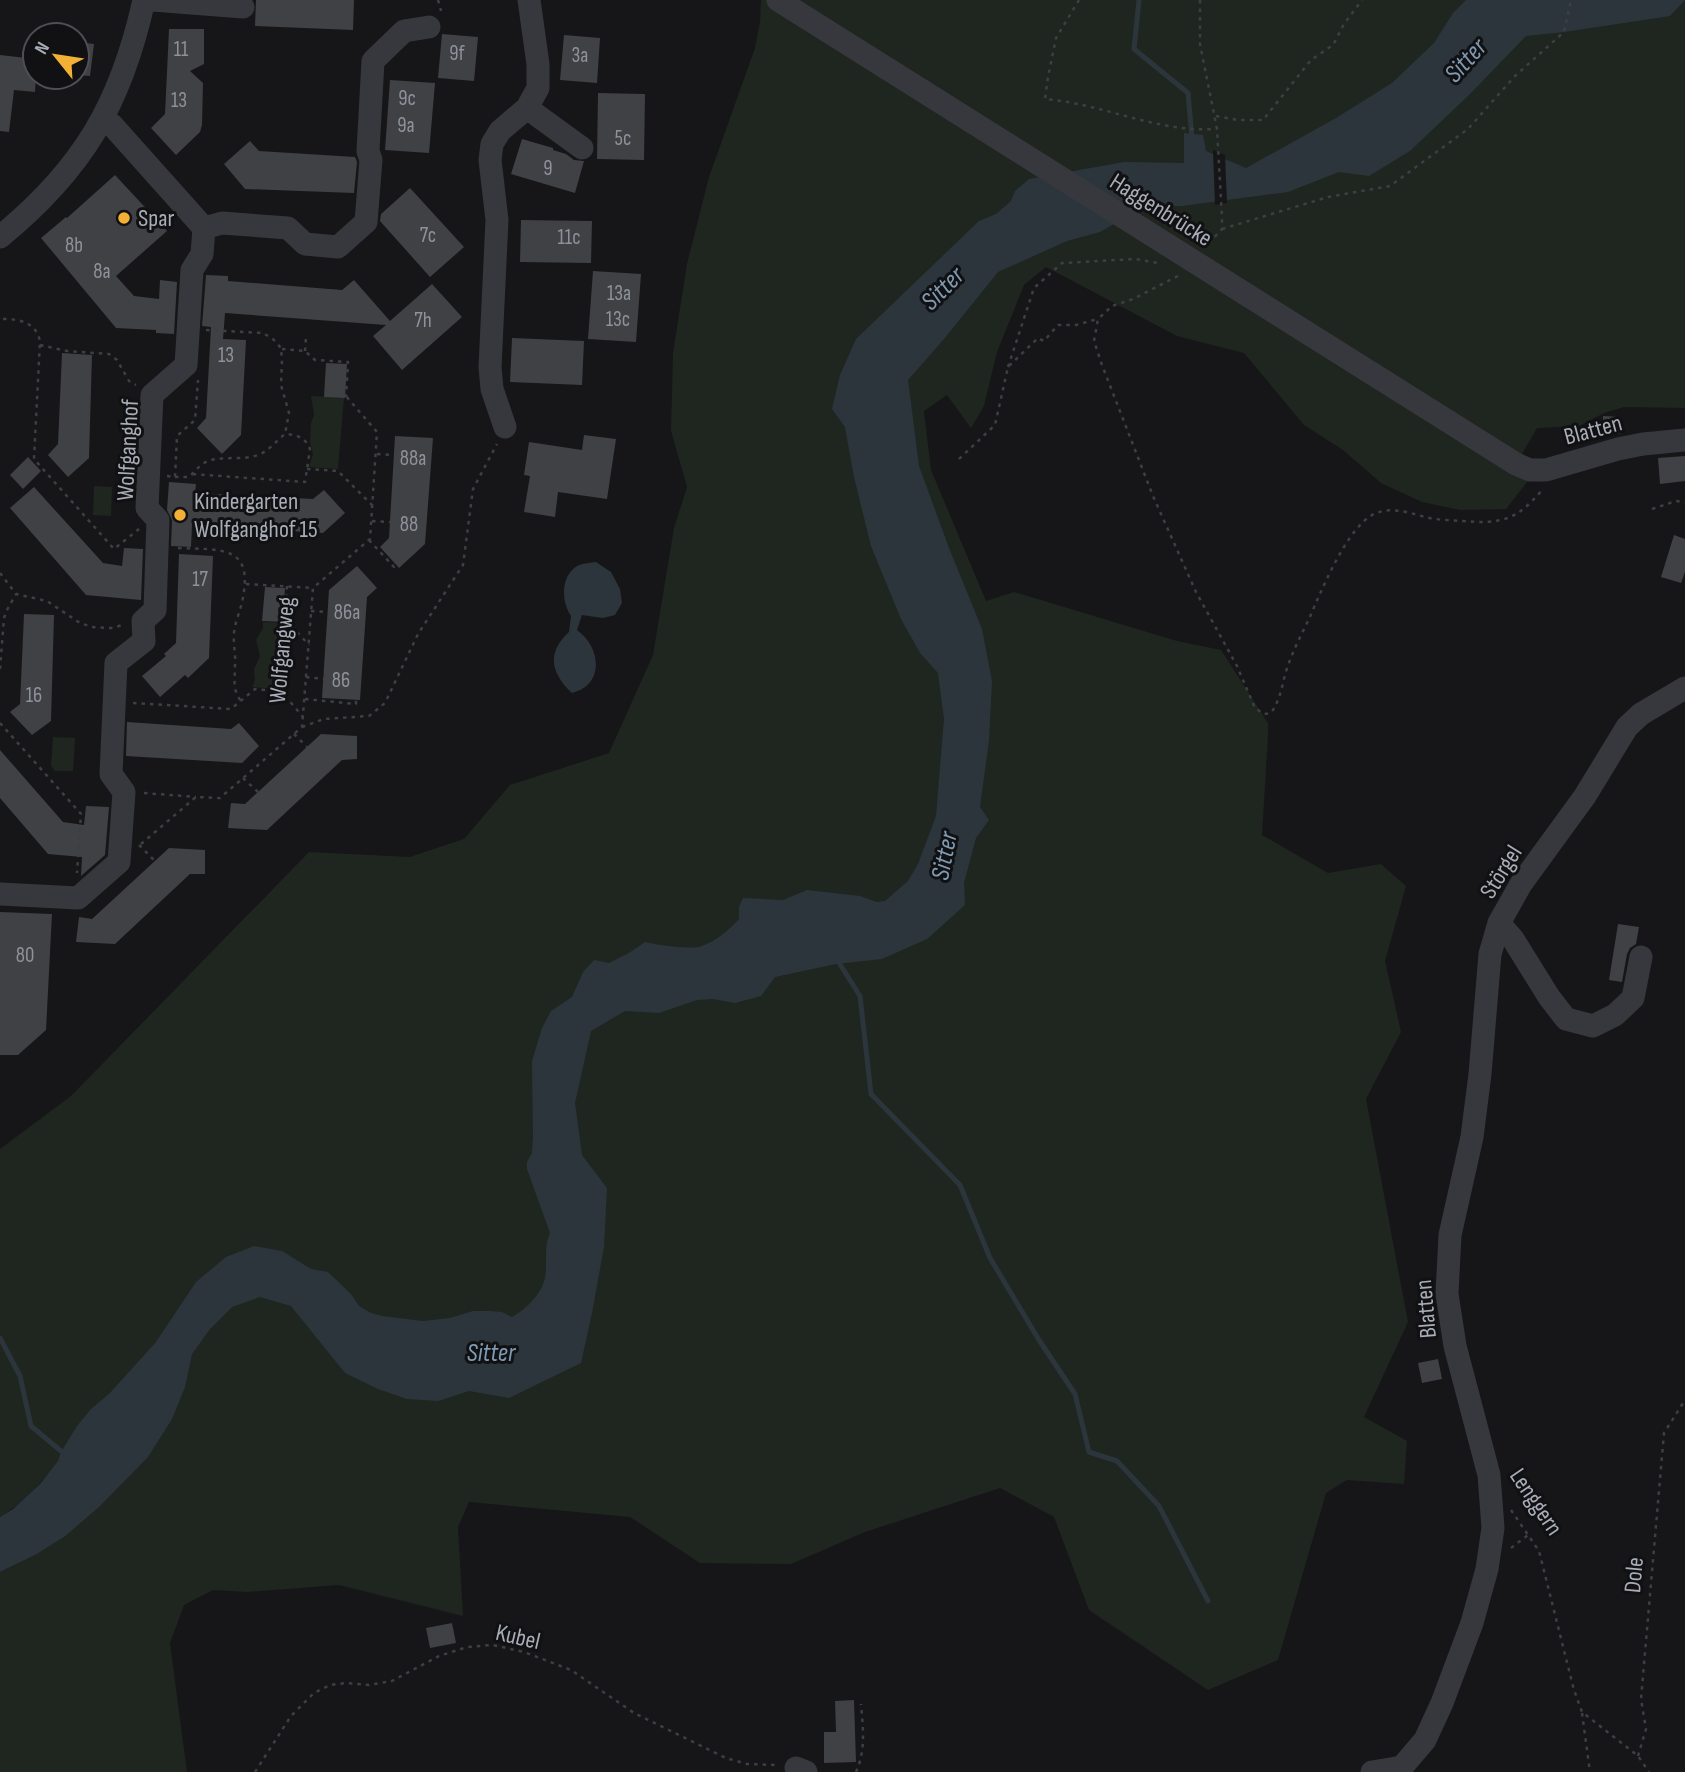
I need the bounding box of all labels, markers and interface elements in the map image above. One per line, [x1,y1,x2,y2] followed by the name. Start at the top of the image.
[21,21,91,91] north arrow
[1438,31,1495,89] water label: Sitter
[174,37,189,62] house number: 11
[30,38,55,58] text: N
[449,41,466,66] house number: 9f
[572,43,588,68] house number: 3a
[398,86,416,111] house number: 9c
[171,88,187,113] house number: 13
[397,113,415,138] house number: 9a
[615,126,631,151] house number: 5c
[543,156,553,181] house number: 9
[1104,167,1218,253] street label: Haggenbrücke
[138,204,174,233] place label: Spar
[116,210,132,226] marker: Spar
[420,223,436,248] house number: 7c
[557,225,581,250] house number: 11c
[65,233,83,258] house number: 8b
[93,259,111,284] house number: 8a
[915,260,972,317] water label: Sitter
[607,281,631,306] house number: 13a
[606,307,630,332] house number: 13c
[414,308,432,333] house number: 7h
[218,343,234,368] house number: 13
[111,397,145,502] street label: Wolfganghof
[1561,408,1625,452] street label: Blatten
[400,446,426,471] house number: 88a
[194,487,318,544] place label: Kindergarten Wolfganghof 15
[172,507,188,523] marker: Kindergarten Wolfganghof 15
[400,512,418,537] house number: 88
[192,567,208,592] house number: 17
[263,595,301,705] street label: Wolfgangweg
[334,600,360,625] house number: 86a
[332,668,350,693] house number: 86
[26,683,42,708] house number: 16
[925,828,965,883] water label: Sitter
[1474,840,1528,904] street label: Störgel
[16,943,34,968] house number: 80
[1409,1278,1443,1340] street label: Blatten
[467,1338,517,1369] water label: Sitter
[1503,1463,1569,1541] street label: Lenggern
[1618,1556,1650,1594] street label: Dole
[493,1618,543,1656] street label: Kubel

